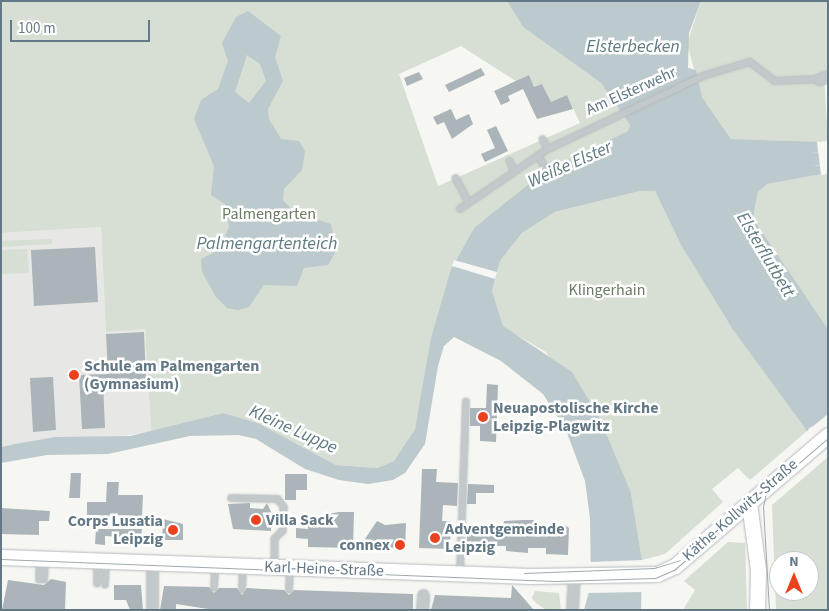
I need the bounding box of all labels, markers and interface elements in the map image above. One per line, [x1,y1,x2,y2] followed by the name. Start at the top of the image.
[12,10,152,42] scale bar
[18,18,56,39] text: 100 m
[586,36,680,58] water label: Elsterbecken
[583,63,679,119] street label: Am Elsterwehr
[525,137,615,193] water label: Weiße Elster
[222,204,316,224] park label: Palmengarten
[731,208,799,302] water label: Elsterflutbett
[196,233,338,255] water label: Palmengartenteich
[569,280,645,300] park label: Klingerhain
[84,356,259,394] place label: Schule am Palmengarten (Gymnasium)
[68,369,80,381] marker: Schule am Palmengarten (Gymnasium)
[493,398,658,436] place label: Neuapostolische Kirche Leipzig-Plagwitz
[245,401,341,459] water label: Kleine Luppe
[477,411,489,423] marker: Neuapostolische Kirche Leipzig-Plagwitz
[678,455,802,565] street label: Käthe-Kollwitz-Straße
[266,510,334,530] place label: Villa Sack
[68,511,163,549] place label: Corps Lusatia Leipzig
[250,514,262,526] marker: Villa Sack
[445,519,565,557] place label: Adventgemeinde Leipzig
[167,524,179,536] marker: Corps Lusatia Leipzig
[429,532,441,544] marker: Adventgemeinde Leipzig
[340,535,390,555] place label: connex
[394,539,406,551] marker: connex
[769,551,819,601] north arrow
[789,552,799,572] text: N
[264,557,384,581] street label: Karl-Heine-Straße

